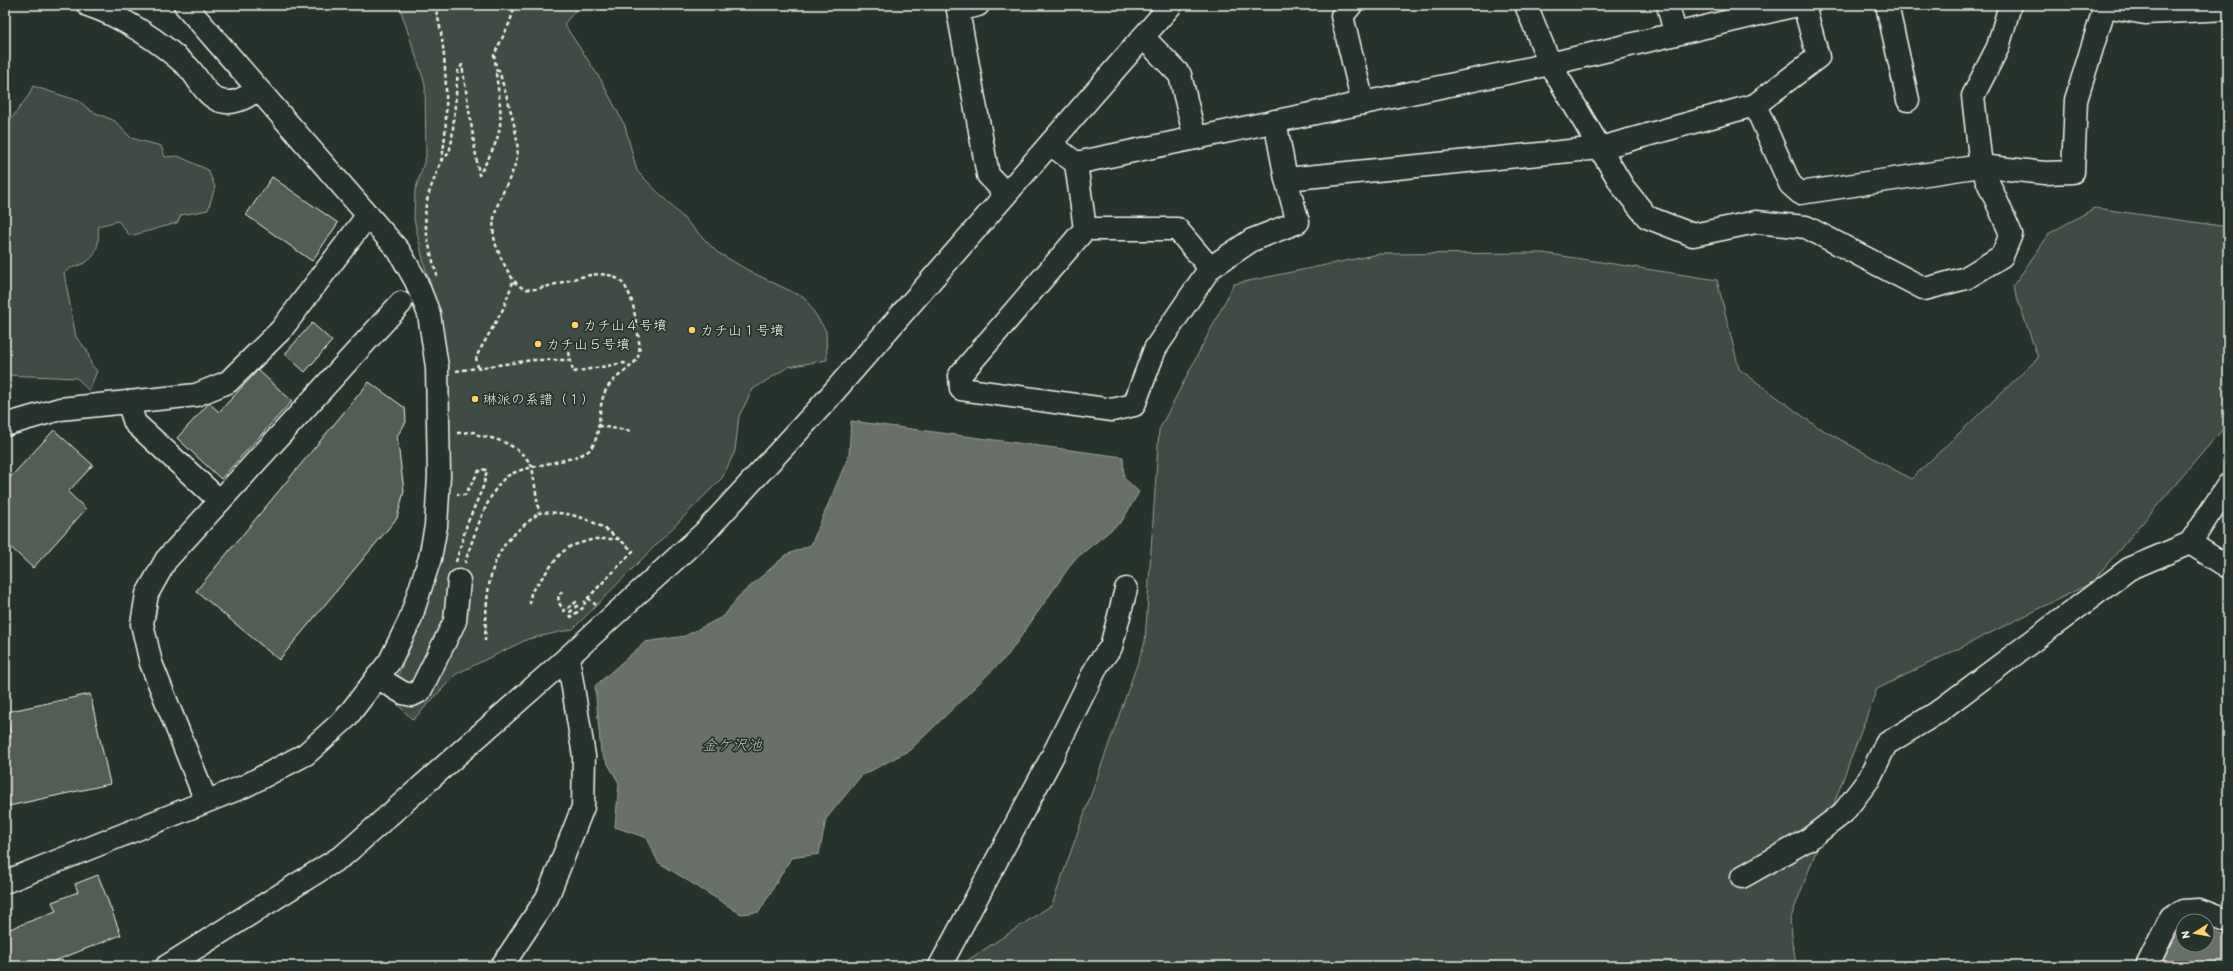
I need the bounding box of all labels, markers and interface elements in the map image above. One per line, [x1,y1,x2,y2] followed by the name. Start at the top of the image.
[583,317,667,334] place label: カチ山４号墳
[570,320,580,330] marker: カチ山４号墳
[700,322,784,339] place label: カチ山１号墳
[687,325,697,335] marker: カチ山１号墳
[546,336,630,353] place label: カチ山５号墳
[533,339,543,349] marker: カチ山５号墳
[483,391,595,408] place label: 琳派の系譜（１）
[470,394,480,404] marker: 琳派の系譜（１）
[702,736,763,754] water label: 金ケ沢池
[2175,913,2215,953] north arrow
[2179,930,2193,940] text: N

